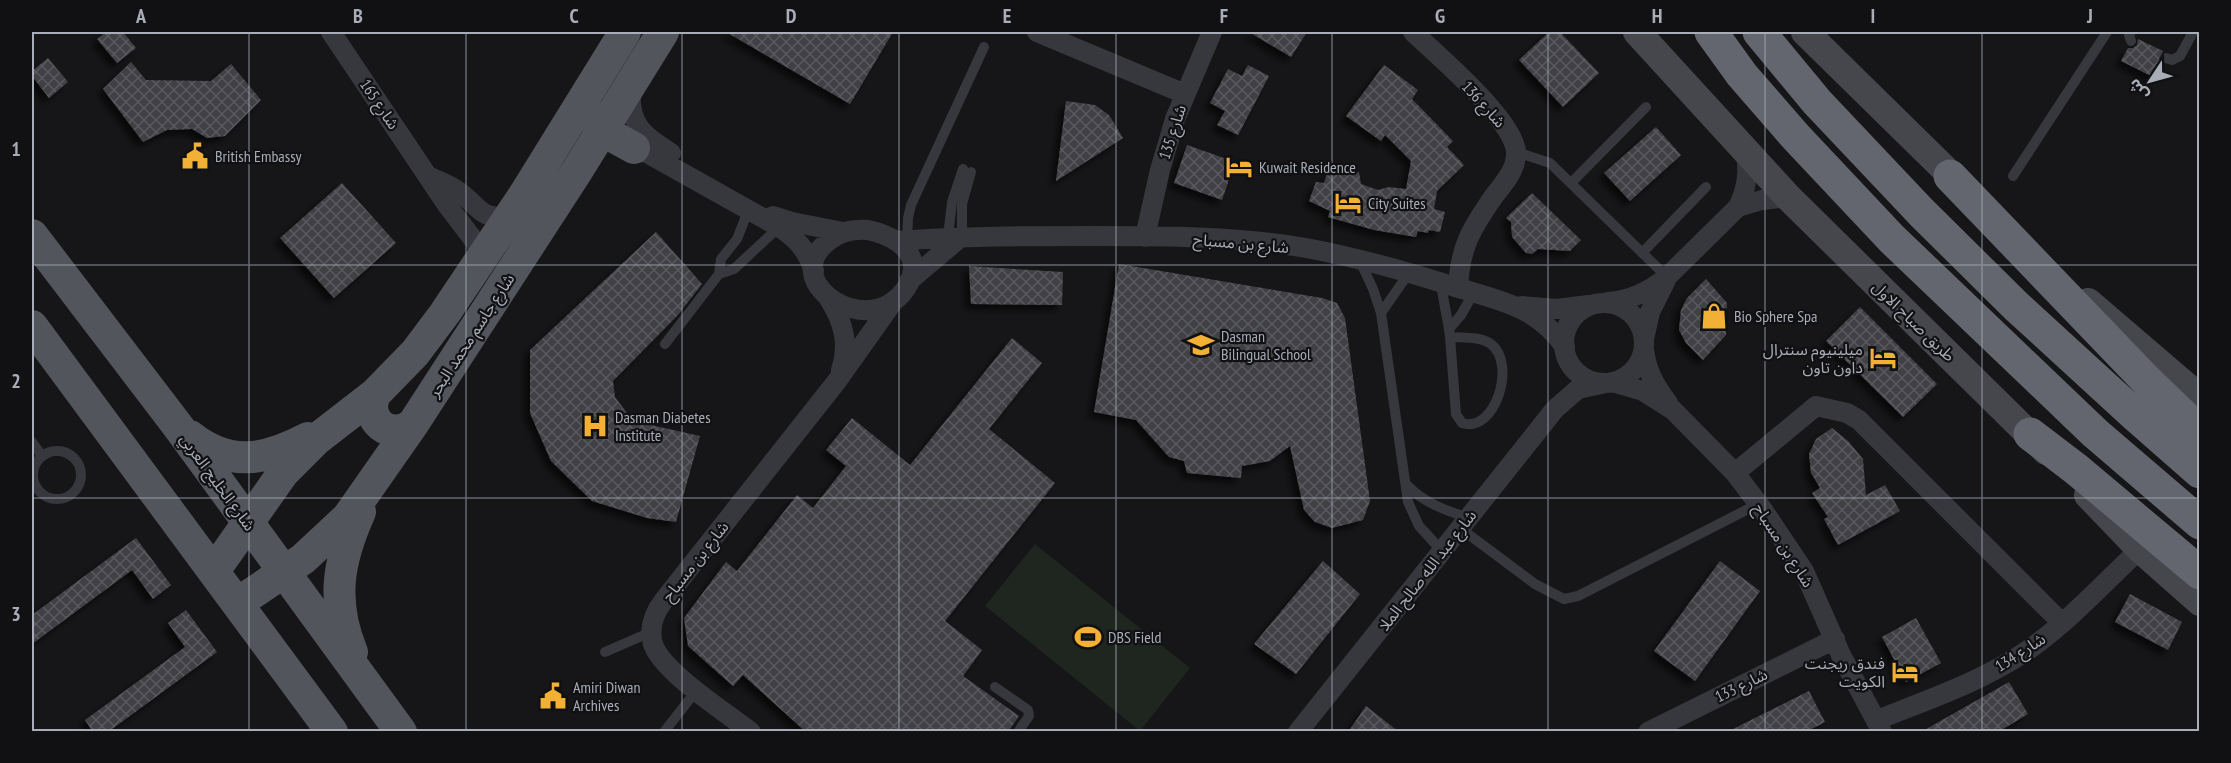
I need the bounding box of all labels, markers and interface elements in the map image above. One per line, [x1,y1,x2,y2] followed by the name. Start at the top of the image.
[135,3,147,29] text: A
[353,3,363,29] text: B
[569,3,579,29] text: C
[786,3,797,29] text: D
[1003,3,1011,29] text: E
[1220,3,1228,29] text: F
[1435,3,1445,29] text: G
[1652,3,1662,29] text: H
[1871,3,1875,29] text: I
[2086,3,2093,29] text: J
[2120,51,2180,111] north arrow
[354,75,404,135] street label: شارع 165
[2123,75,2152,105] text: ش
[1456,76,1510,134] street label: شارع 136
[1154,102,1193,163] street label: شارع 135
[11,136,21,162] text: 1
[180,141,210,171] public building icon: British Embassy
[215,146,302,166] place label: British Embassy
[1224,152,1254,182] hotel icon: Kuwait Residence
[1259,157,1356,177] place label: Kuwait Residence
[1333,188,1363,218] hotel icon: City Suites
[1368,193,1426,213] place label: City Suites
[1192,229,1290,260] street label: شارع بن مسباح
[423,269,521,403] street label: شارع جاسم محمد البحر
[1866,277,1960,368] street label: طريق صباح الاول
[1699,301,1729,331] shop icon: Bio Sphere Spa
[1734,306,1817,326] place label: Bio Sphere Spa
[1221,326,1311,364] place label: Dasman Bilingual School
[1186,330,1216,360] school or university icon: Dasman Bilingual School
[1763,339,1863,377] place label: ميلينيوم سنترال داون تاون
[1868,343,1898,373] hotel icon: ميلينيوم سنترال داون تاون
[11,368,21,394] text: 2
[615,407,711,445] place label: Dasman Diabetes Institute
[580,411,610,441] hospital icon: Dasman Diabetes Institute
[174,429,260,536] street label: شارع الخليج العربي
[1747,499,1819,592] street label: شارع بن مسباح
[1374,506,1483,636] street label: شارع عبد الله صالح الملا
[657,517,735,607] street label: شارع بن مسباح
[11,601,21,627] text: 3
[1073,622,1103,652] sports icon: DBS Field
[1108,627,1162,647] place label: DBS Field
[1991,628,2051,678] street label: شارع 134
[1805,653,1885,691] place label: فندق ريجنت الكويت
[1890,657,1920,687] hotel icon: فندق ريجنت الكويت
[1711,664,1772,709] street label: شارع 133
[573,677,640,715] place label: Amiri Diwan Archives
[538,681,568,711] public building icon: Amiri Diwan Archives

